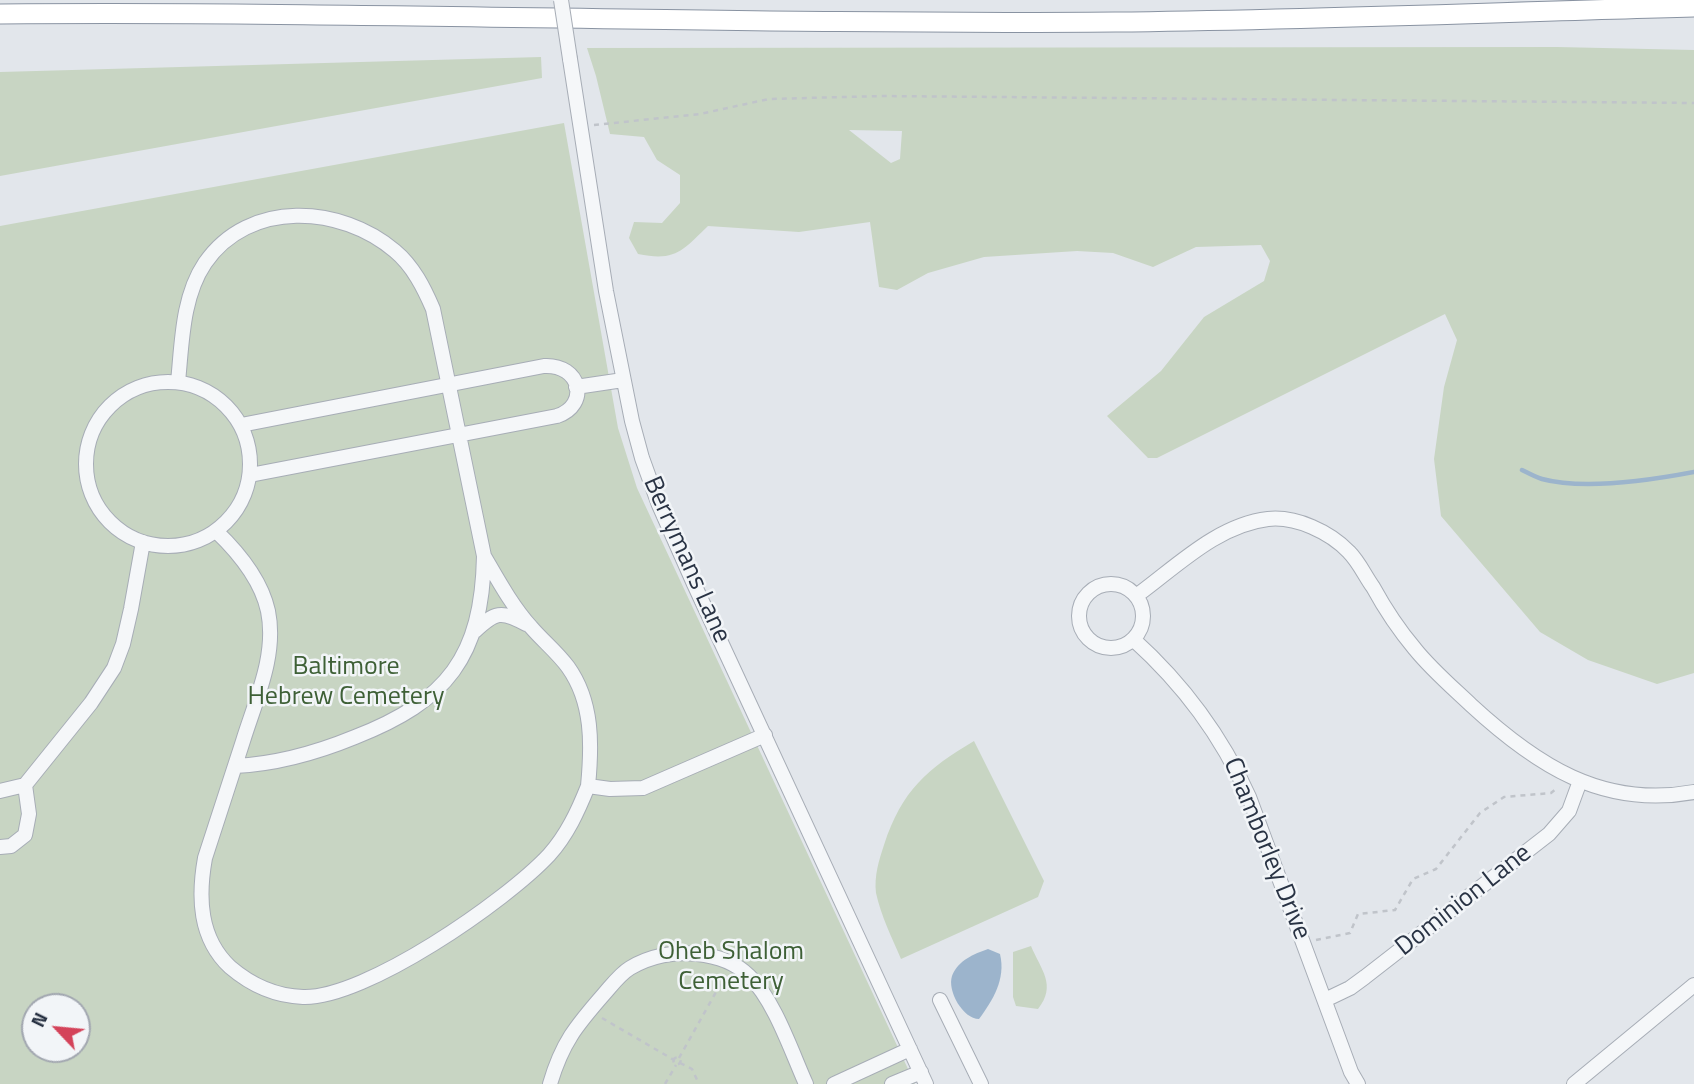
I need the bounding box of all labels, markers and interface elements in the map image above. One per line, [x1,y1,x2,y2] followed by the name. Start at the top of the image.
[635,472,737,648] street label: Berrymans Lane
[247,652,445,714] park label: Baltimore Hebrew Cemetery
[1215,754,1317,944] street label: Chamborley Drive
[1390,838,1538,964] street label: Dominion Lane
[658,937,804,998] park label: Oheb Shalom Cemetery
[21,993,91,1063] north arrow
[23,1007,54,1032] text: N

